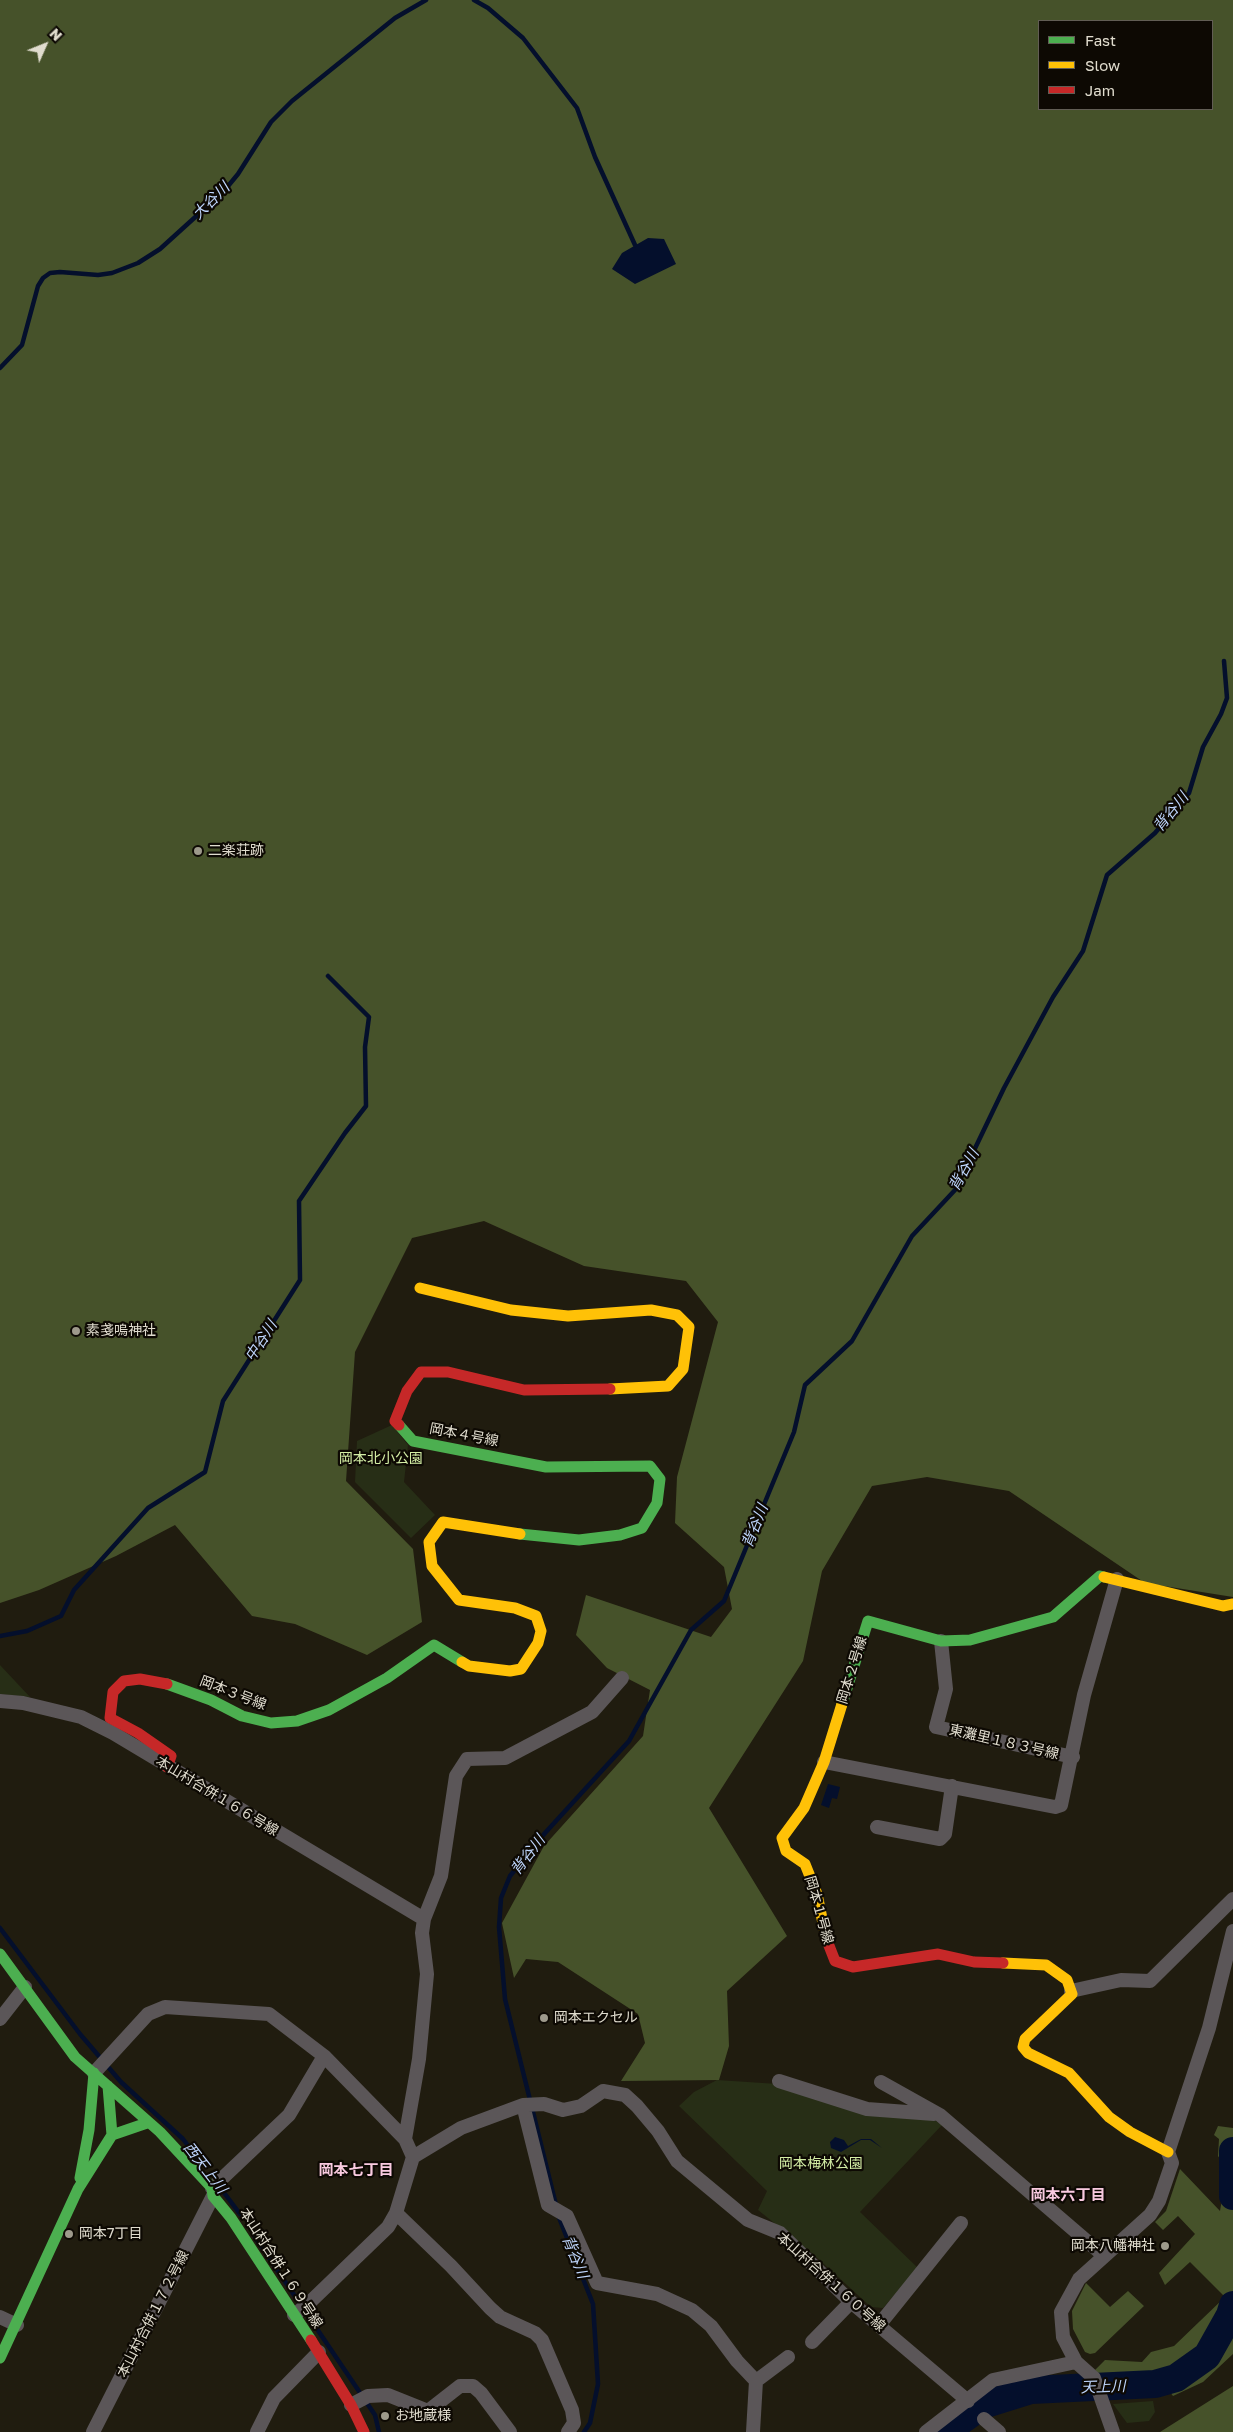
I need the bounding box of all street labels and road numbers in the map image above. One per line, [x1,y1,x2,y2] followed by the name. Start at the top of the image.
[428,1420,500,1450] street label: 岡本４号線
[834,1634,870,1706] street label: 岡本２号線
[197,1673,269,1713] street label: 岡本３号線
[948,1721,1060,1763] street label: 東灘里１８３号線
[153,1753,281,1839] street label: 本山村合併１６６号線
[801,1874,837,1946] street label: 岡本１号線
[236,2205,326,2331] street label: 本山村合併１６９号線
[773,2229,889,2335] street label: 本山村合併１６０号線
[114,2248,192,2380] street label: 本山村合併１７２号線

